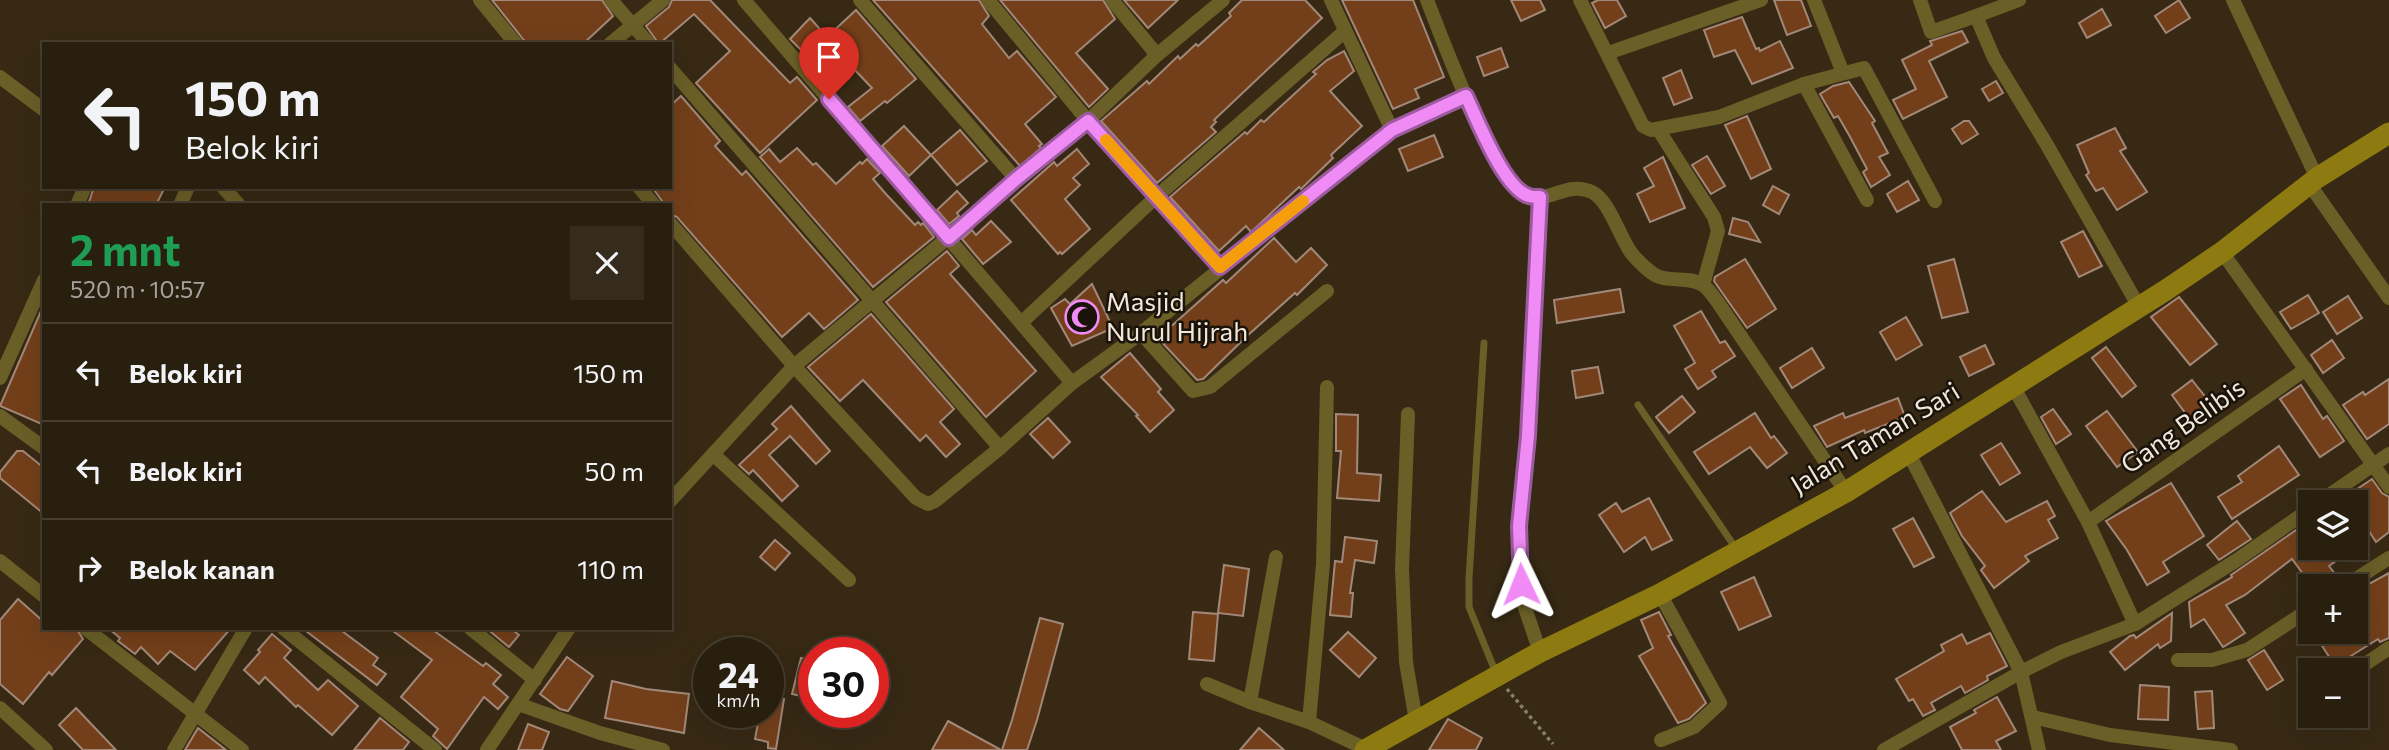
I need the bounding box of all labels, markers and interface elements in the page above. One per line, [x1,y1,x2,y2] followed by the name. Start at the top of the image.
[799,27,859,99] pin
[810,38,848,76] icon: arrive
[185,66,320,126] text: 150 m
[70,70,161,161] icon: left
[185,126,320,166] text: Belok kiri
[70,223,181,275] text: 2 mnt
[570,226,644,300] button: close
[70,275,205,303] text: 520 m · 10:57
[1106,285,1248,346] place label: Masjid Nurul Hijrah
[1063,298,1101,336] mosque icon: Masjid Nurul Hijrah
[70,353,108,391] icon: left
[129,357,243,388] text: Belok kiri
[573,357,644,388] text: 150 m
[2114,371,2250,479] street label: Gang Belibis
[1784,374,1964,499] street label: Jalan Taman Sari
[70,451,108,489] icon: left
[129,455,243,486] text: Belok kiri
[584,455,644,486] text: 50 m
[2298,490,2368,728] map controls
[2298,490,2368,560] button: layers
[1484,547,1558,621] position arrow
[70,549,108,587] icon: right
[129,553,275,584] text: Belok kanan
[577,553,644,584] text: 110 m
[2298,574,2368,644] button: +
[798,637,889,728] speed limit sign: 30
[718,652,759,695] text: 24
[2298,658,2368,728] button: −
[717,689,760,711] text: km/h

